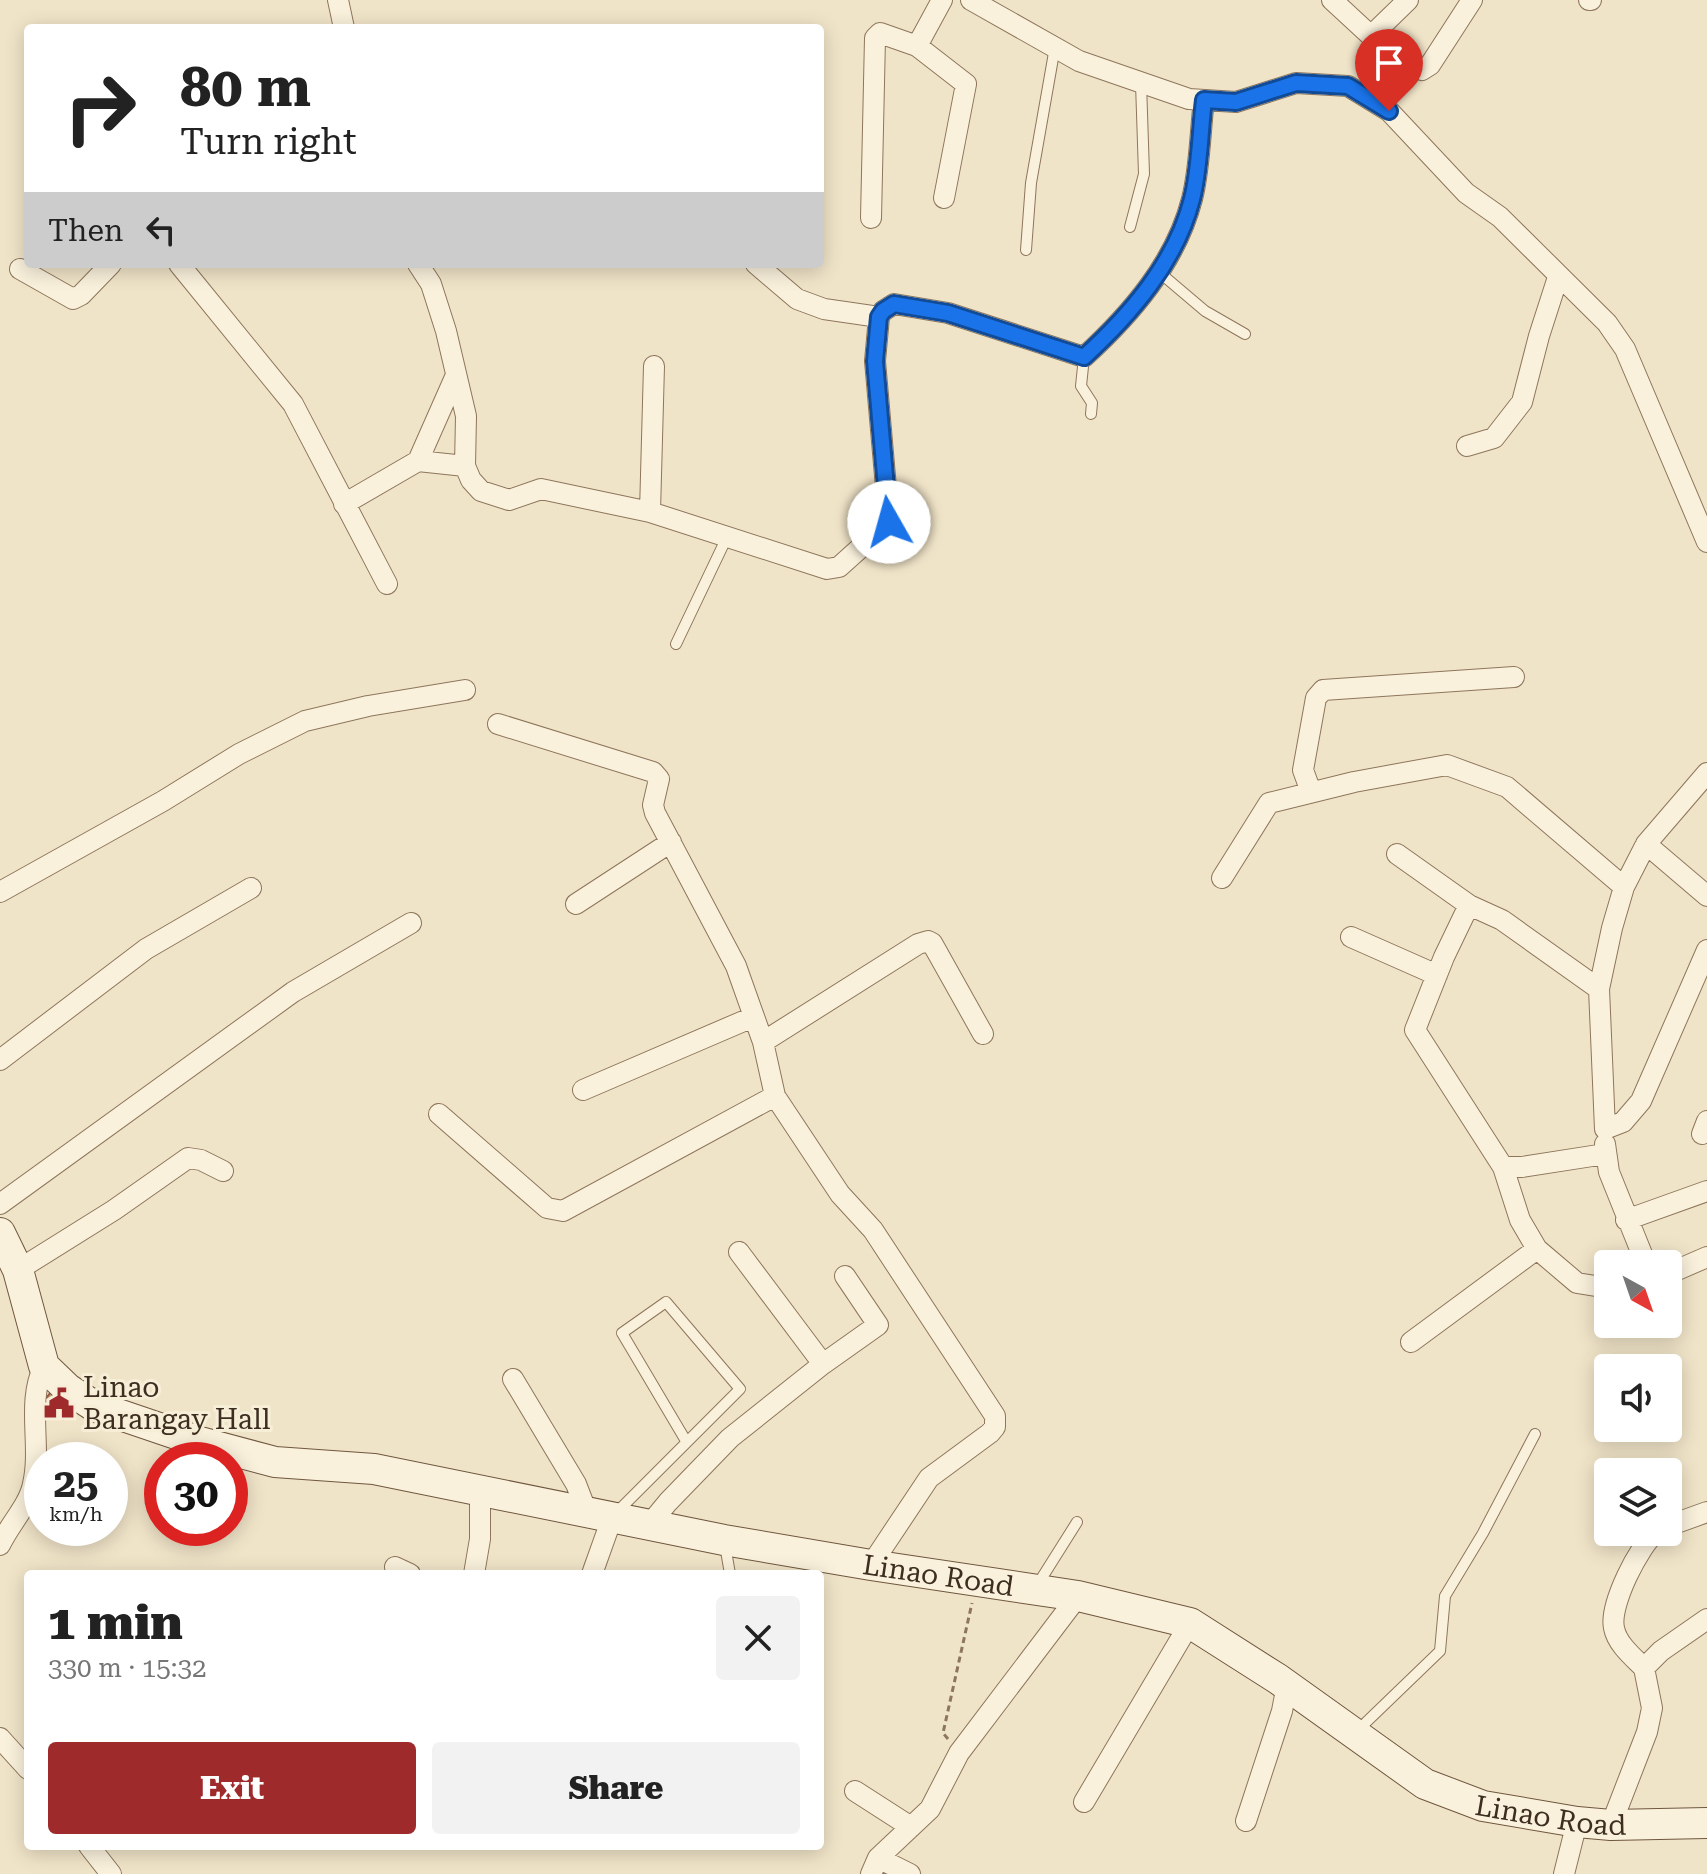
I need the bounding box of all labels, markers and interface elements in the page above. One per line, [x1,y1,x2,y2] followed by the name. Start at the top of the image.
[1355,29,1423,111] pin
[1367,41,1411,85] icon: arrive
[180,54,311,120] text: 80 m
[48,56,152,160] icon: right
[180,121,357,163] text: Turn right
[139,208,183,252] icon: left
[48,213,123,248] text: Then
[847,480,931,564] position arrow
[1594,1250,1682,1338] north arrow
[1594,1250,1682,1546] map controls
[1594,1354,1682,1442] button: sound
[83,1371,271,1436] place label: Linao Barangay Hall
[42,1386,76,1420] public building icon: Linao Barangay Hall
[144,1442,248,1546] speed limit sign: 30
[1594,1458,1682,1546] button: layers
[54,1460,98,1507] text: 25
[49,1502,103,1526] text: km/h
[860,1547,1016,1603] street label: Linao Road
[48,1595,183,1651] text: 1 min
[716,1596,800,1680] button: close
[48,1653,207,1683] text: 330 m · 15:32
[48,1742,416,1834] button: Exit
[432,1742,800,1834] button: Share
[1473,1788,1627,1842] street label: Linao Road

